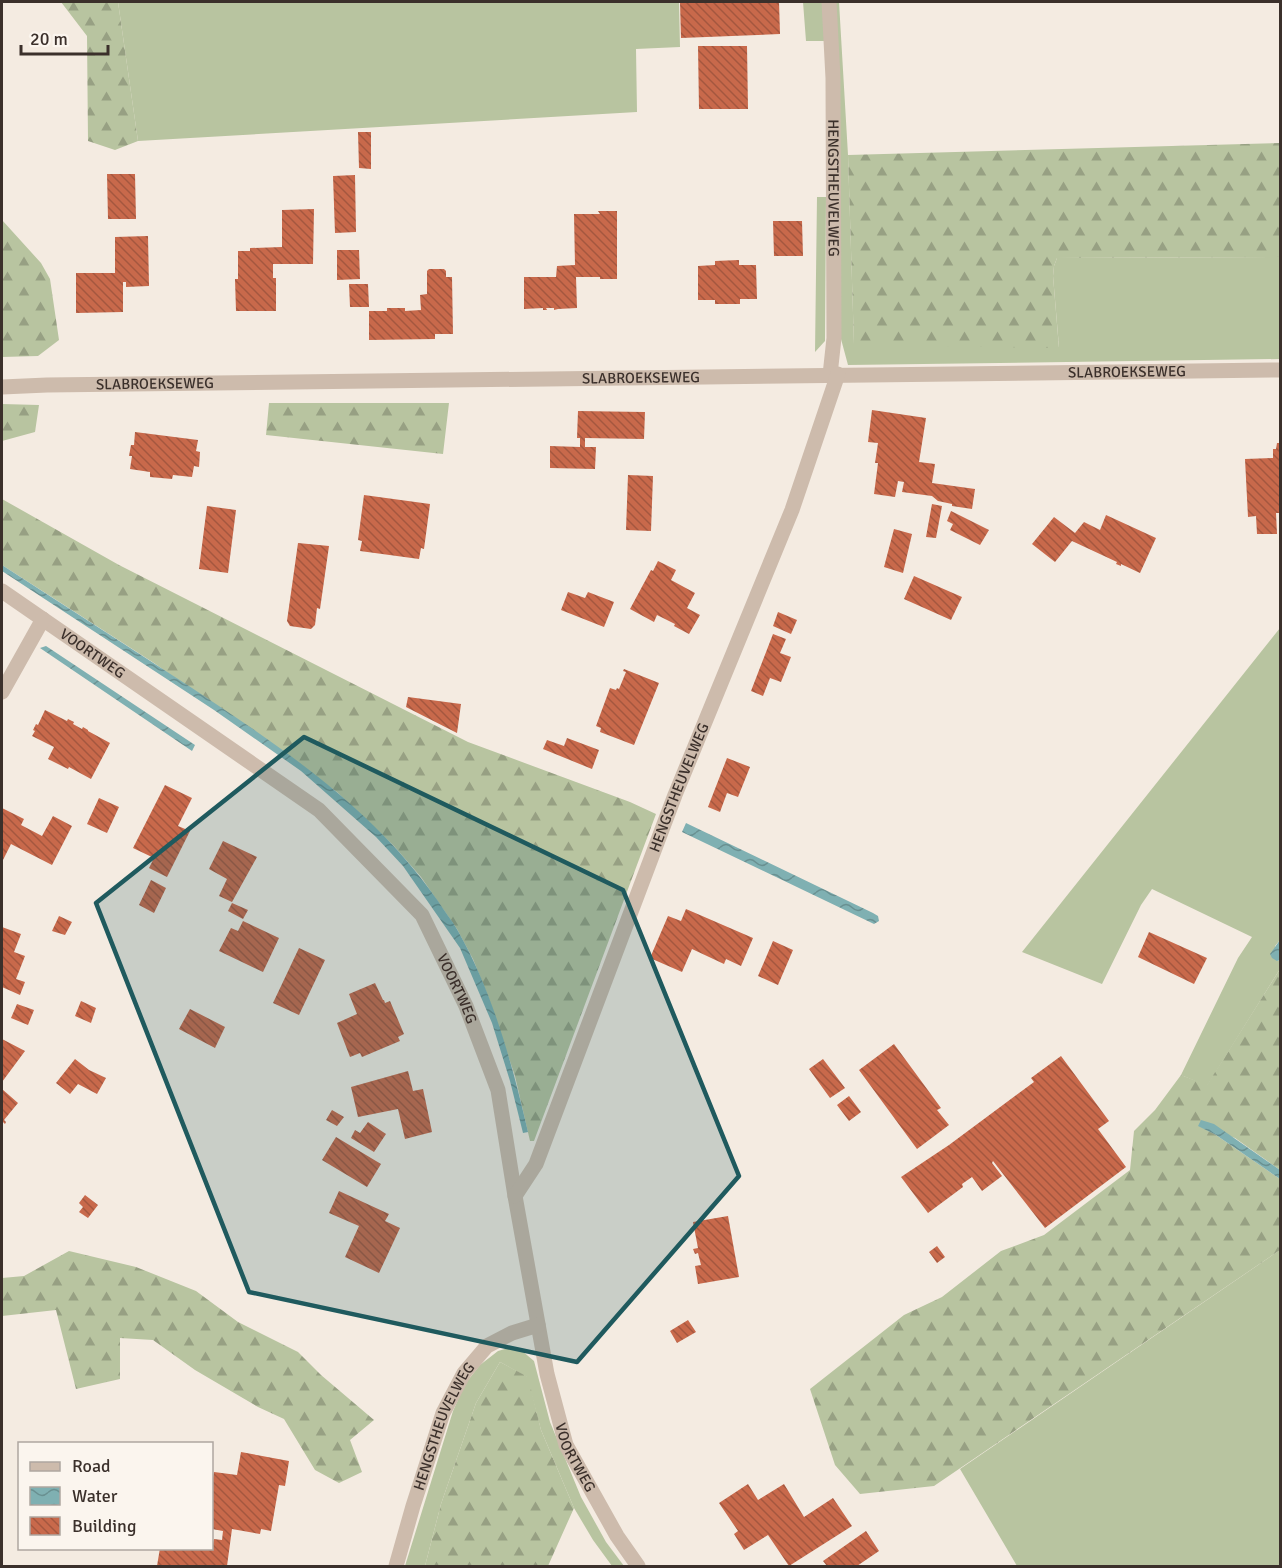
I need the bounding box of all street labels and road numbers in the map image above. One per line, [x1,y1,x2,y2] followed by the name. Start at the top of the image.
[824,119,843,257] street label: HENGSTHEUVELWEG
[1068,362,1186,382] street label: SLABROEKSEWEG
[582,368,700,387] street label: SLABROEKSEWEG
[96,374,214,393] street label: SLABROEKSEWEG
[56,625,129,682] street label: VOORTWEG
[645,720,713,855] street label: HENGSTHEUVELWEG
[433,951,481,1026] street label: VOORTWEG
[410,1358,478,1493] street label: HENGSTHEUVELWEG
[551,1421,600,1495] street label: VOORTWEG

